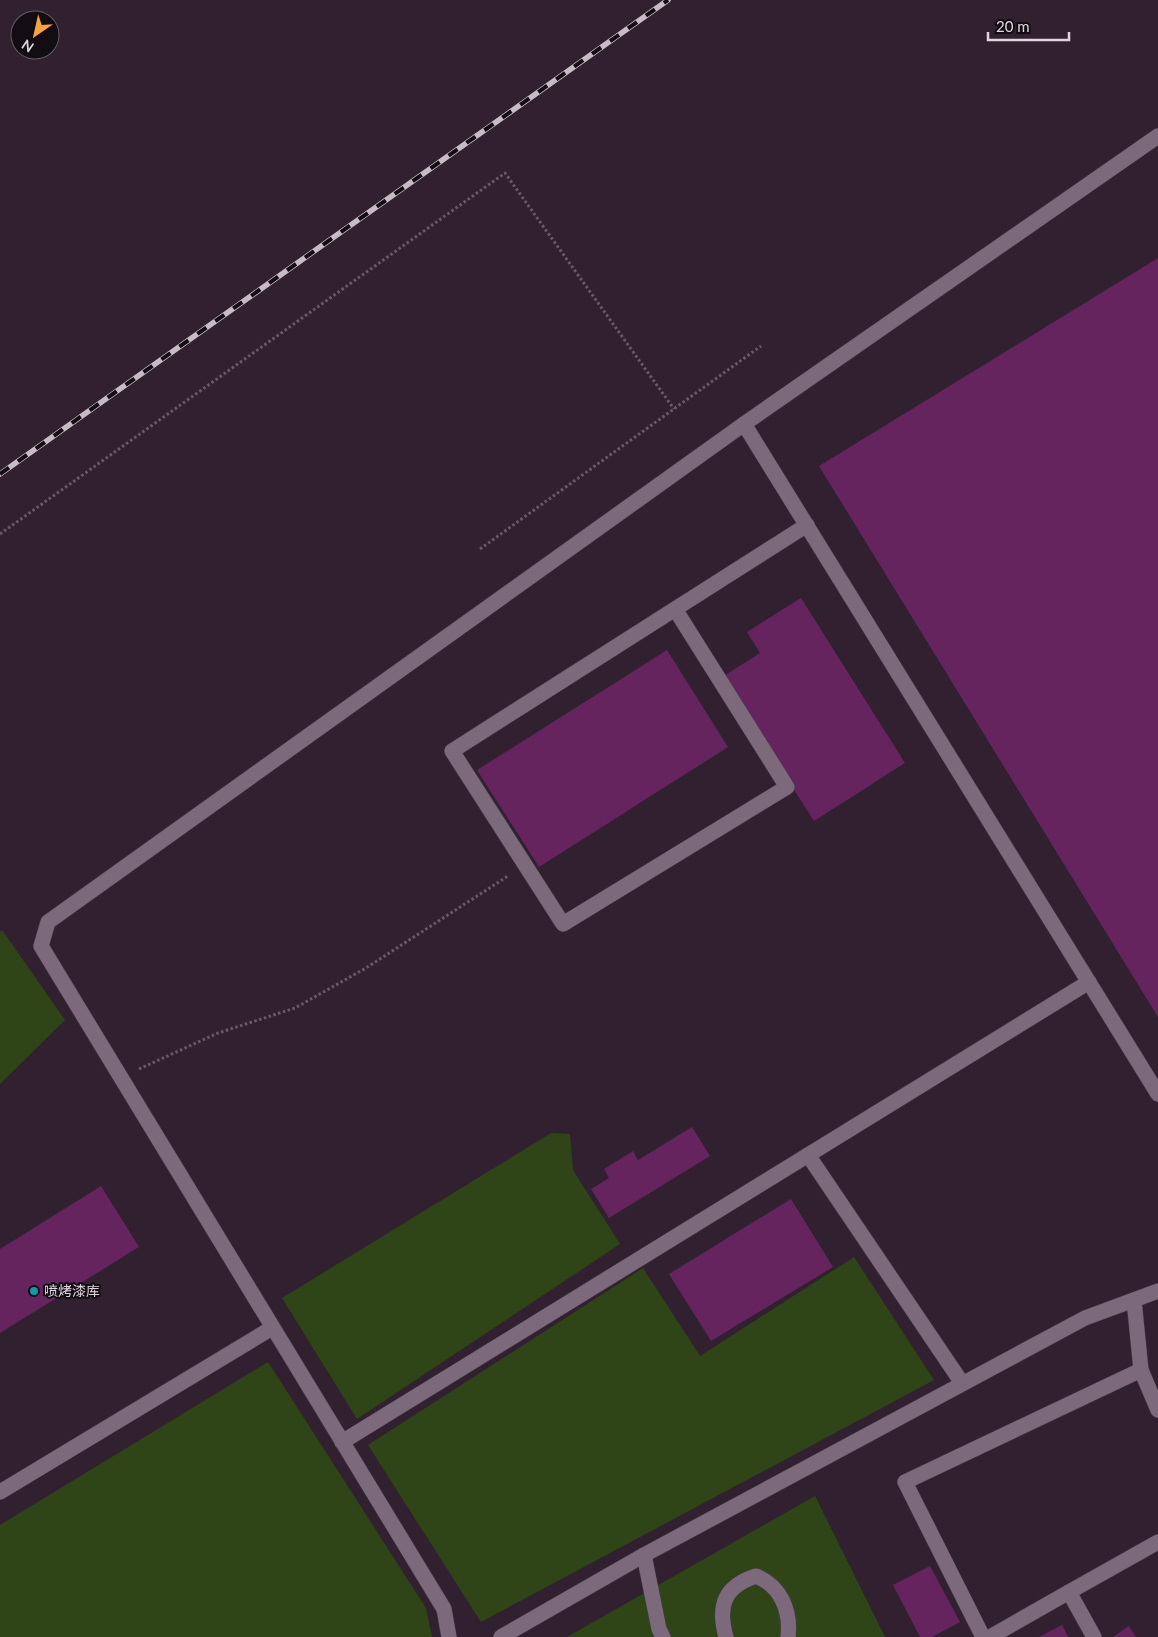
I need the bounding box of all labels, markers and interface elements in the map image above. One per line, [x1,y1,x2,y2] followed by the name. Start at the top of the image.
[10,10,60,60] north arrow
[988,10,1069,42] scale bar
[996,17,1030,35] text: 20 m
[18,36,37,56] text: N
[44,1282,100,1299] place label: 喷烤漆库
[28,1285,40,1297] marker: 喷烤漆库

